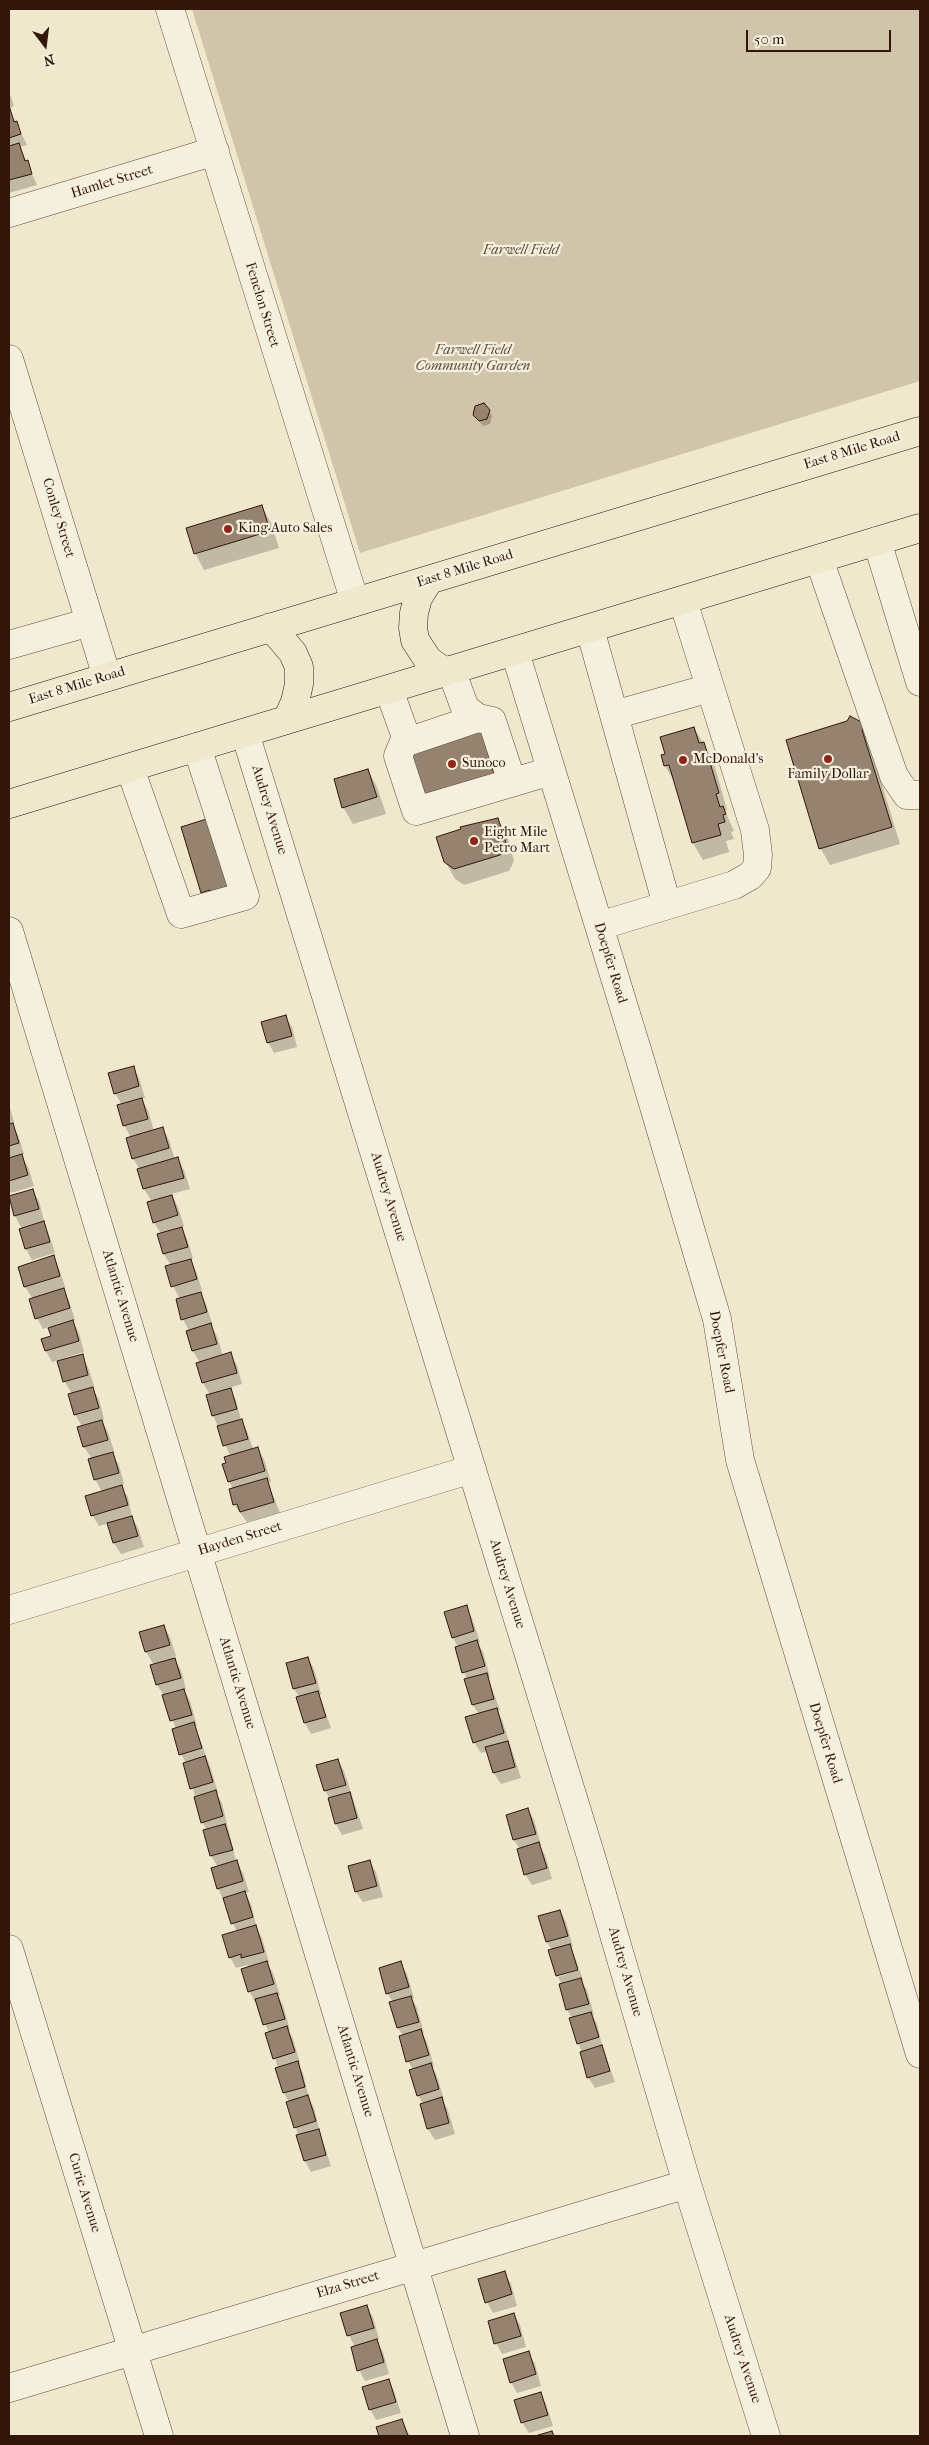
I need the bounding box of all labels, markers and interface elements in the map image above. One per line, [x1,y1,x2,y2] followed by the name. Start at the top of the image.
[20,20,70,70] north arrow
[749,20,894,52] scale bar
[754,30,784,48] text: 50 m
[42,50,56,70] text: N
[69,162,155,202] street label: Hamlet Street
[483,243,559,259] park label: Farwell Field
[241,260,283,350] street label: Fenelon Street
[416,343,530,376] park label: Farwell Field Community Garden
[802,428,902,474] street label: East 8 Mile Road
[38,476,78,560] street label: Conley Street
[238,521,332,537] place label: King Auto Sales
[222,523,234,535] marker: King Auto Sales
[415,546,515,592] street label: East 8 Mile Road
[27,663,127,709] street label: East 8 Mile Road
[693,752,764,768] place label: McDonald's
[822,753,834,765] marker: Family Dollar
[677,754,689,766] marker: McDonald's
[462,756,506,772] place label: Sunoco
[446,758,458,770] marker: Sunoco
[247,763,291,857] street label: Audrey Avenue
[787,767,869,783] place label: Family Dollar
[484,825,550,858] place label: Eight Mile Petro Mart
[468,835,480,847] marker: Eight Mile Petro Mart
[590,921,630,1005] street label: Doepfer Road
[366,1150,410,1244] street label: Audrey Avenue
[98,1248,142,1344] street label: Atlantic Avenue
[705,1309,737,1395] street label: Doepfer Road
[196,1518,284,1560] street label: Hayden Street
[485,1537,529,1631] street label: Audrey Avenue
[215,1635,259,1731] street label: Atlantic Avenue
[805,1701,845,1785] street label: Doepfer Road
[604,1925,646,2019] street label: Audrey Avenue
[333,2023,377,2119] street label: Atlantic Avenue
[64,2151,104,2235] street label: Curie Avenue
[314,2267,382,2303] street label: Elza Street
[720,2312,764,2406] street label: Audrey Avenue

